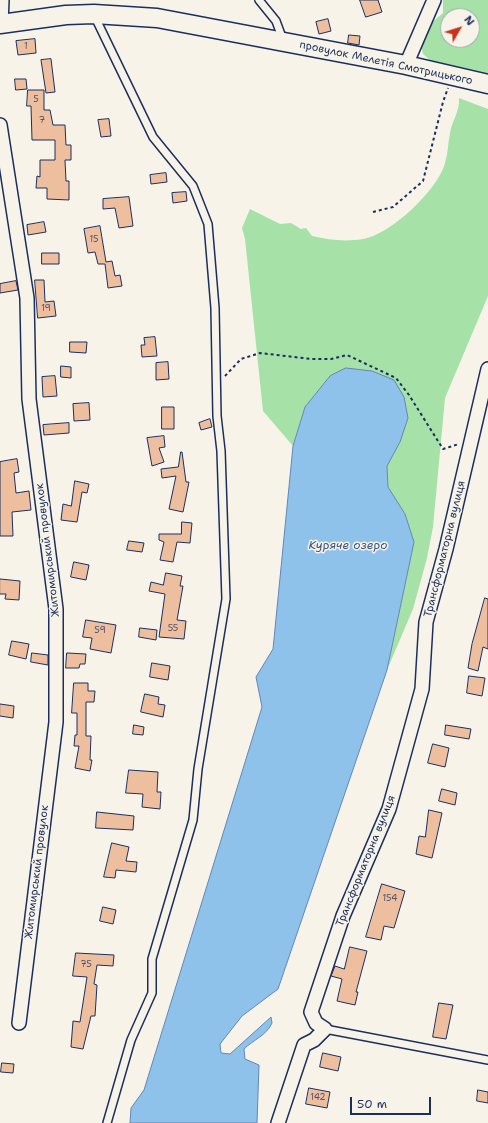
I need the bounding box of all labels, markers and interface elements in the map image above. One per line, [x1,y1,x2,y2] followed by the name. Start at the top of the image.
[440,8,480,48] north arrow
[460,13,478,29] text: N
[298,38,474,88] street label: провулок Мелетія Смотрицького
[24,42,28,52] house number: 1
[33,95,39,105] house number: 5
[39,116,45,126] house number: 7
[89,235,99,245] house number: 15
[41,304,51,314] house number: 19
[422,479,468,619] street label: Трансформаторна вулиця
[33,482,63,618] street label: Житомирський провулок
[309,539,387,553] water label: Куряче озеро
[168,624,178,634] house number: 55
[94,626,106,636] house number: 59
[334,793,398,929] street label: Трансформаторна вулиця
[22,804,52,940] street label: Житомирський провулок
[382,894,398,904] house number: 154
[80,960,92,970] house number: 75
[352,1089,433,1115] scale bar
[310,1093,326,1103] house number: 142
[357,1096,387,1112] text: 50 m

